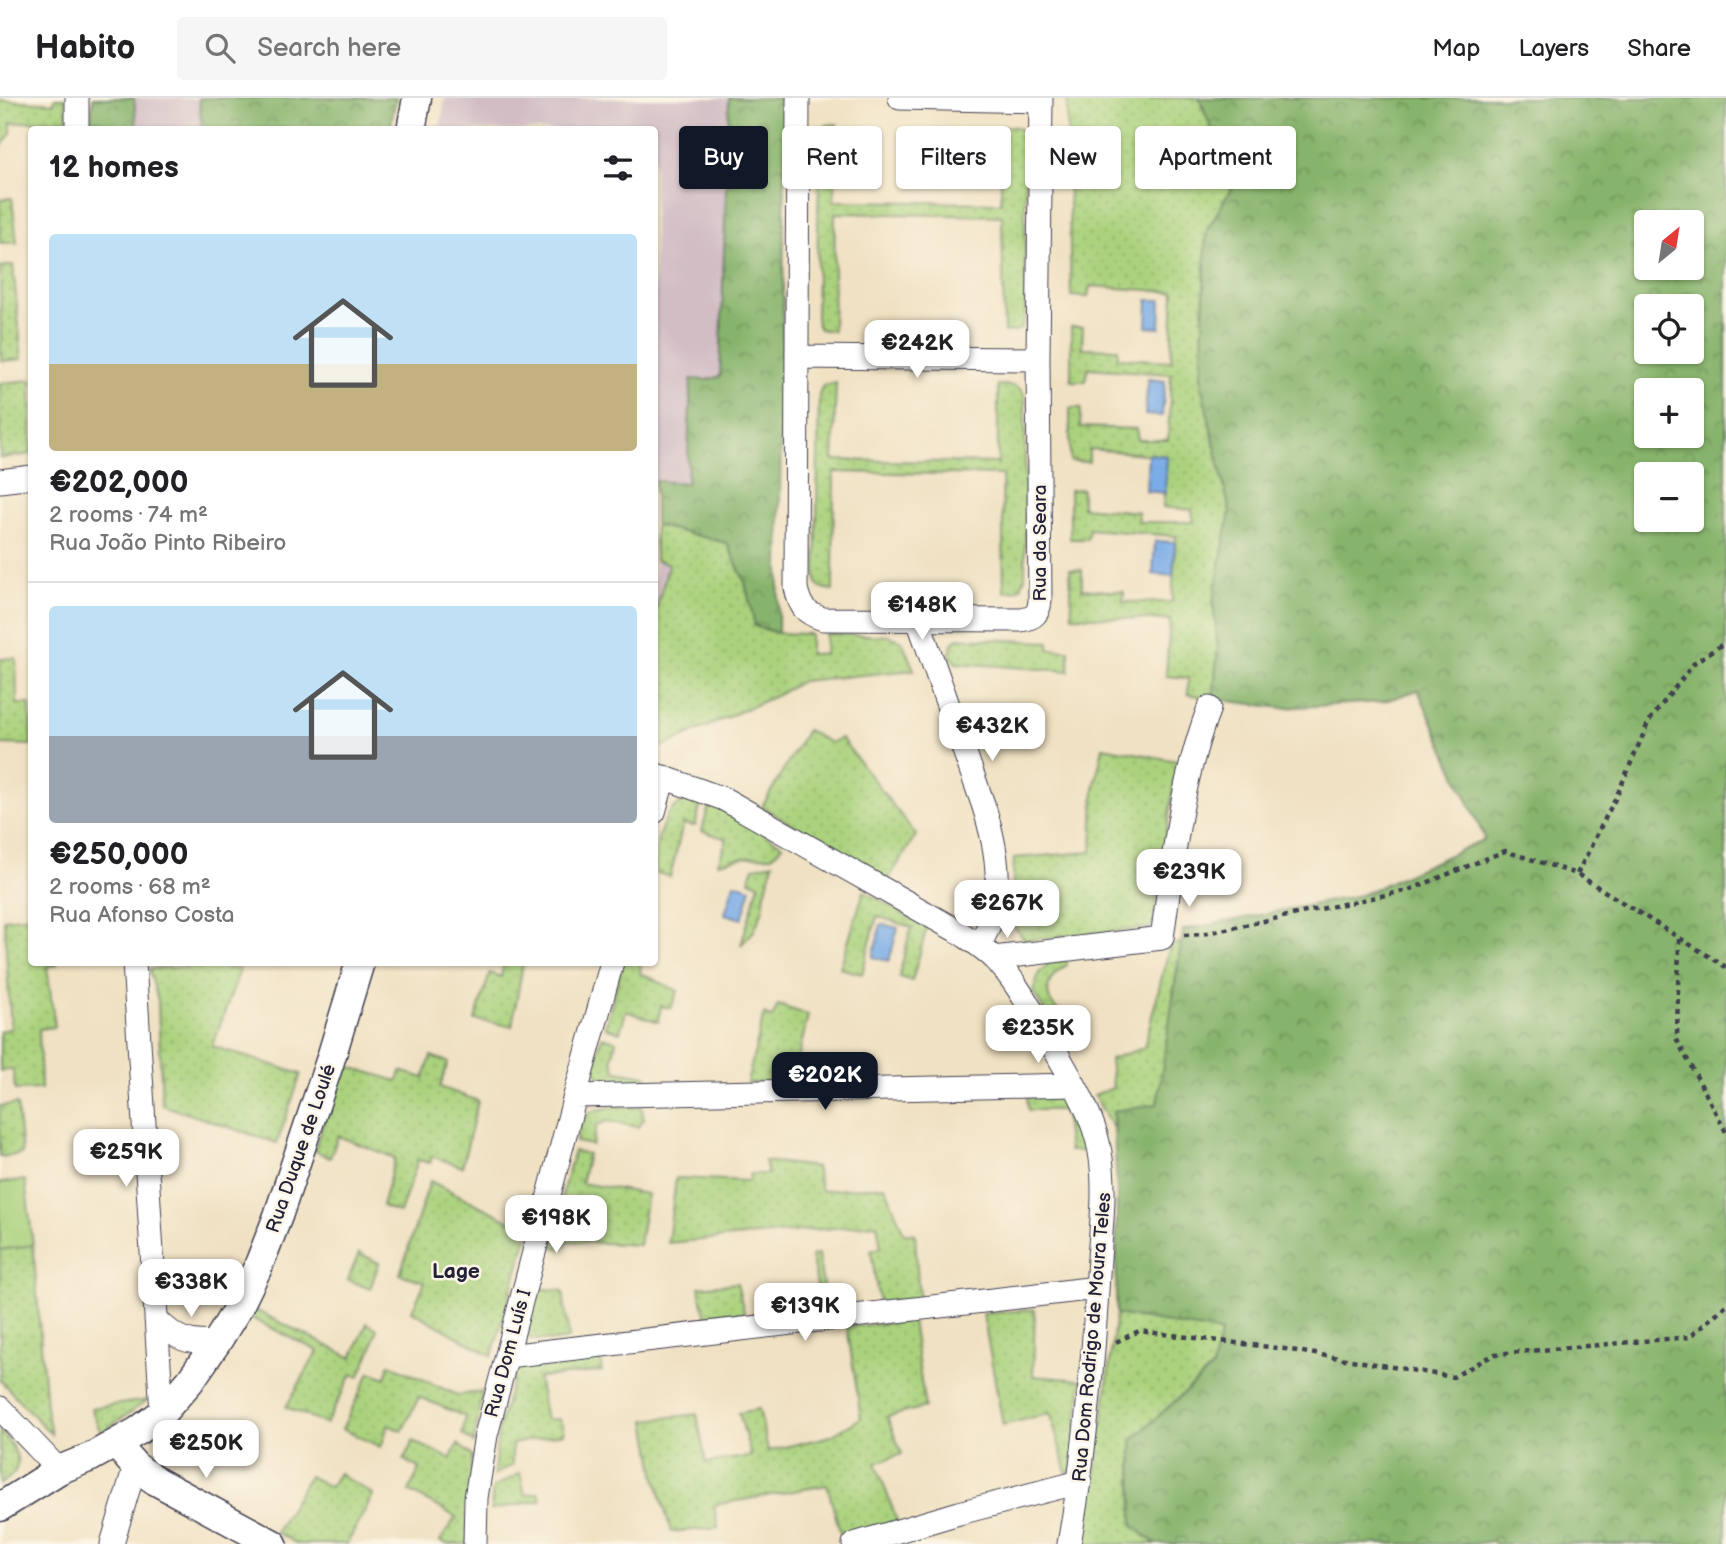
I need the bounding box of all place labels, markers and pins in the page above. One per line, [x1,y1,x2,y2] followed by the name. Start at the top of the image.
[868,320,966,380] pin: €242K
[873,582,971,642] pin: €148K
[943,704,1041,763] pin: €432K
[1140,850,1238,909] pin: €239K
[958,880,1056,940] pin: €267K
[989,1006,1087,1065] pin: €235K
[776,1052,874,1112] pin: €202K
[77,1130,175,1189] pin: €259K
[507,1196,605,1255] pin: €198K
[142,1260,240,1319] pin: €338K
[756,1284,854,1343] pin: €139K
[157,1420,255,1480] pin: €250K

